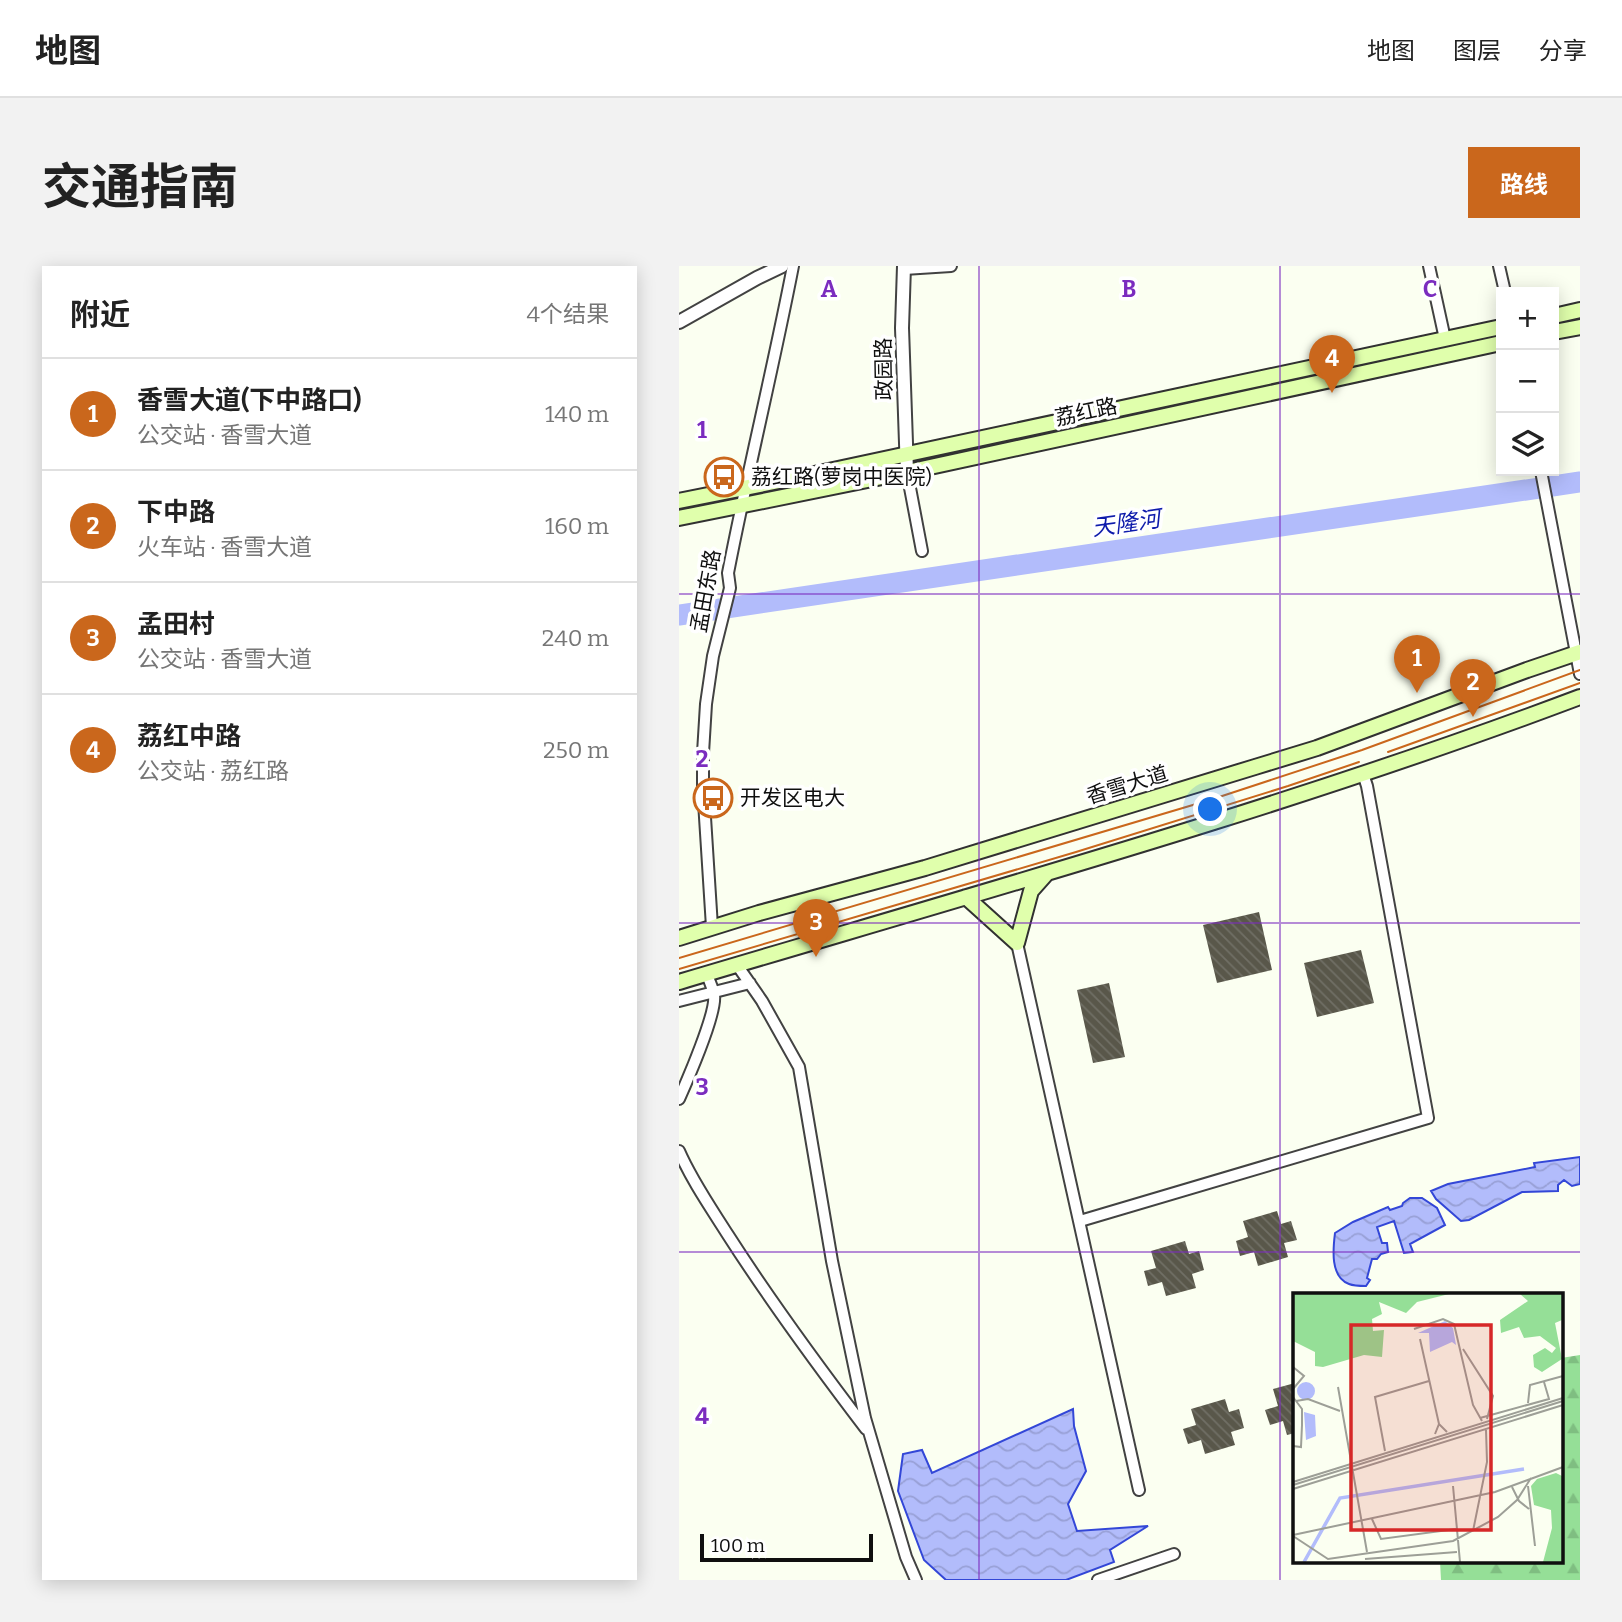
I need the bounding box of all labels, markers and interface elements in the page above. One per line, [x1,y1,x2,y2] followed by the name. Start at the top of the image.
[35,31,101,71] text: 地图
[1367,37,1415,65] text: 地图
[1453,37,1501,65] text: 图层
[1539,37,1587,65] text: 分享
[1468,147,1580,218] button: 路线
[42,158,238,217] text: 交通指南
[821,275,838,303] text: A
[1122,275,1136,303] text: B
[1423,275,1437,303] text: C
[1496,287,1559,476] map controls
[1496,287,1559,350] button: +
[70,297,130,333] text: 附近
[527,300,609,328] text: 4个结果
[1309,335,1355,393] pin: 4
[870,337,898,401] street label: 政园路
[1496,350,1559,413] button: −
[137,385,361,416] text: 香雪大道(下中路口)
[1052,393,1120,431] street label: 荔红路
[88,400,98,428] text: 1
[545,400,609,428] text: 140 m
[1496,413,1559,476] button: layers
[697,416,707,444] text: 1
[137,421,312,449] text: 公交站 · 香雪大道
[703,456,745,498] bus stop icon: 荔红路(萝岗中医院)
[751,464,932,490] place label: 荔红路(萝岗中医院)
[137,497,215,528] text: 下中路
[1090,504,1166,542] water label: 天隆河
[87,512,99,540] text: 2
[545,512,609,540] text: 160 m
[137,533,312,561] text: 火车站 · 香雪大道
[686,547,726,635] street label: 孟田东路
[137,609,215,640] text: 孟田村
[86,624,100,652] text: 3
[542,624,609,652] text: 240 m
[1394,635,1440,693] pin: 1
[137,645,312,673] text: 公交站 · 香雪大道
[1450,659,1496,717] pin: 2
[137,721,241,752] text: 荔红中路
[86,736,100,764] text: 4
[543,736,609,764] text: 250 m
[696,745,709,773] text: 2
[137,757,289,785] text: 公交站 · 荔红路
[1083,760,1171,810] street label: 香雪大道
[692,777,734,819] bus stop icon: 开发区电大
[740,785,845,811] place label: 开发区电大
[1193,792,1227,826] your location
[793,899,839,957] pin: 3
[695,1073,709,1101] text: 3
[1293,1293,1563,1562] inset map
[695,1402,709,1430] text: 4
[700,1531,873,1563] scale bar
[711,1534,765,1557] text: 100 m

